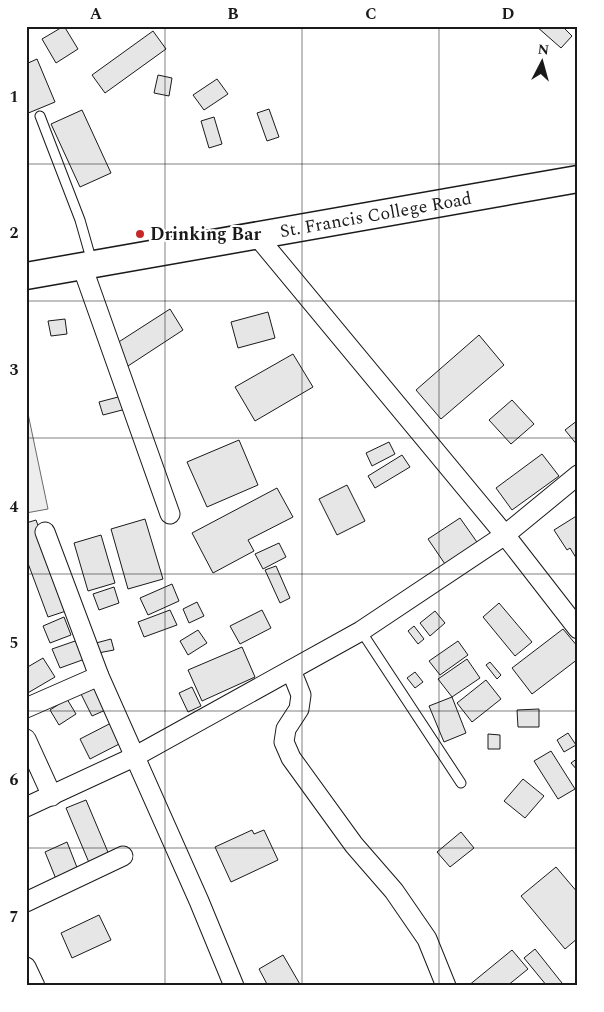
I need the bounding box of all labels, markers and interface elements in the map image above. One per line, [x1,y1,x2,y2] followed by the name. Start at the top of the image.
[90,2,103,26] text: A
[227,2,239,26] text: B
[365,2,377,26] text: C
[502,2,515,26] text: D
[516,38,566,88] north arrow
[537,39,550,61] text: N
[10,85,18,109] text: 1
[278,184,474,245] street label: St. Francis College Road
[10,221,19,245] text: 2
[150,221,261,248] place label: Drinking Bar
[134,228,146,240] marker: Drinking Bar
[10,358,19,382] text: 3
[10,495,19,519] text: 4
[10,631,18,655] text: 5
[10,768,19,792] text: 6
[10,905,19,929] text: 7

